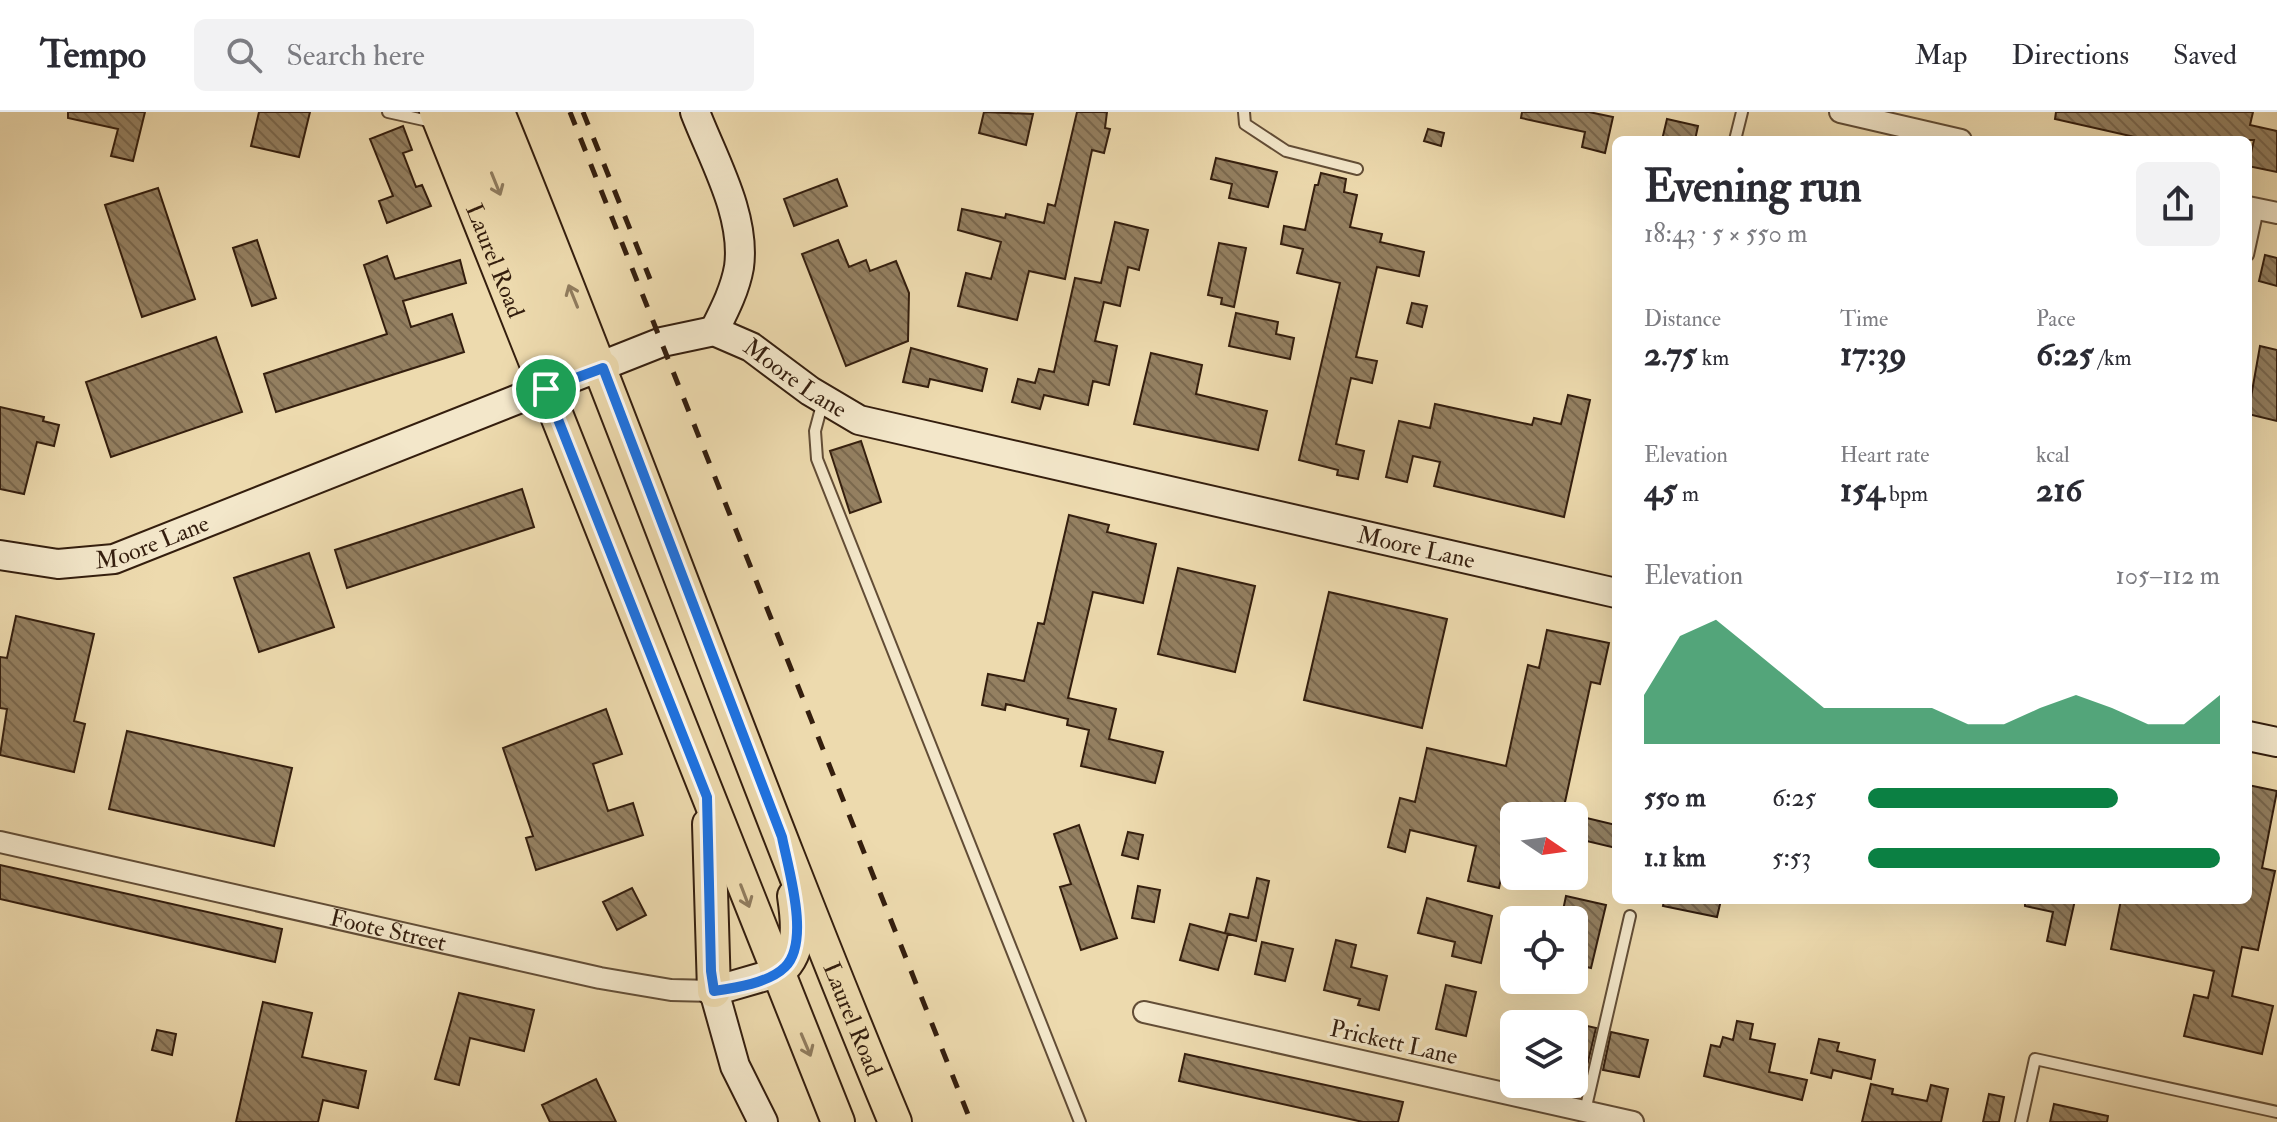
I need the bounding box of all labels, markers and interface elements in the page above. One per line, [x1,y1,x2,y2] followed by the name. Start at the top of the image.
[194,19,754,91] search box
[40,31,146,79] text: Tempo
[222,33,266,77] icon: search
[286,37,425,74] text: Search here
[1915,38,1968,73] text: Map
[2012,38,2129,73] text: Directions
[2173,38,2237,73] text: Saved
[1644,160,1862,215] text: Evening run
[2136,162,2220,246] button: share
[489,171,504,196] one-way arrow
[458,199,531,322] street label: Laurel Road
[1644,218,1807,250] text: 18:43 · 5 × 550 m
[565,284,579,309] one-way arrow
[1644,305,1721,333] text: Distance
[1840,305,1888,333] text: Time
[2036,305,2075,333] text: Pace
[737,332,852,425] street label: Moore Lane
[1644,333,1697,376] text: 2.75
[1840,333,1907,376] text: 17:39
[2036,333,2094,376] text: 6:25
[1697,344,1729,372] text: km
[2094,344,2132,372] text: /km
[512,355,580,423] pin
[524,367,568,411] icon: arrive
[1644,441,1728,469] text: Elevation
[1840,441,1930,469] text: Heart rate
[2036,441,2070,469] text: kcal
[1644,469,1677,512] text: 45
[1840,469,1884,512] text: 154
[2036,469,2082,512] text: 216
[1677,480,1699,508] text: m
[1884,480,1928,508] text: bpm
[94,508,214,577] street label: Moore Lane
[1354,519,1478,576] street label: Moore Lane
[1644,560,1743,592] text: Elevation
[2116,560,2220,592] text: 105–112 m
[1644,782,1706,814] text: 550 m
[1772,782,1816,814] text: 6:25
[1500,802,1588,890] north arrow
[1500,802,1588,1098] map controls
[1644,842,1706,874] text: 1.1 km
[1772,842,1811,874] text: 5:53
[739,883,754,907] one-way arrow
[327,902,449,959] street label: Foote Street
[1500,906,1588,994] button: locate
[816,958,889,1081] street label: Laurel Road
[1500,1010,1588,1098] button: layers
[1327,1013,1461,1072] street label: Prickett Lane
[800,1032,814,1057] one-way arrow

